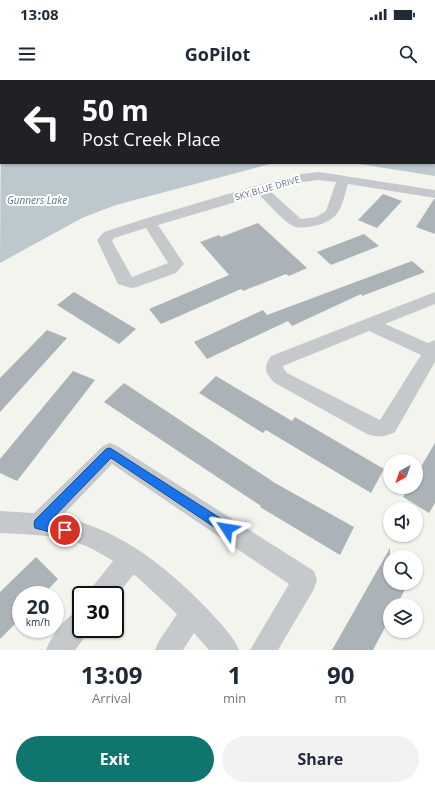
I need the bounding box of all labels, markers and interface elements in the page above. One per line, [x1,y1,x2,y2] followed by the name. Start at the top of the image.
[20,4,59,24] text: 13:08
[185,42,250,66] text: GoPilot
[16,43,38,65] icon: menu
[397,43,419,65] icon: search
[82,91,149,129] text: 50 m
[16,96,68,148] icon: left
[82,127,220,151] text: Post Creek Place
[233,172,301,204] street label: SKY BLUE DRIVE
[7,193,67,207] water label: Gunners Lake
[383,454,423,494] north arrow
[383,454,423,638] map controls
[383,502,423,542] button: sound
[206,508,248,550] position arrow
[48,513,82,547] pin
[54,519,76,541] icon: arrive
[383,550,423,590] button: search
[72,586,124,638] speed limit sign: 30
[27,593,49,620] text: 20
[383,598,423,638] button: layers
[26,615,50,629] text: km/h
[81,658,142,691] text: 13:09
[228,658,242,691] text: 1
[327,658,354,691] text: 90
[92,689,131,707] text: Arrival
[223,689,246,707] text: min
[335,689,347,707] text: m
[16,736,214,782] button: Exit
[222,736,419,782] button: Share

